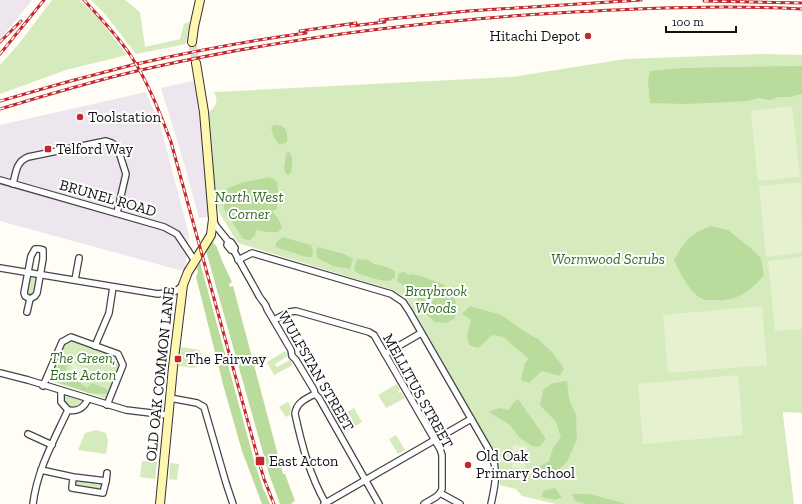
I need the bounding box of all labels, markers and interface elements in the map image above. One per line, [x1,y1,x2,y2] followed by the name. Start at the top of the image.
[666,8,736,34] scale bar
[672,15,704,29] text: 100 m
[490,27,580,45] place label: Hitachi Depot
[583,31,593,41] marker: Hitachi Depot
[88,108,162,126] place label: Toolstation
[75,112,85,122] marker: Toolstation
[56,140,133,158] place label: Telford Way
[43,144,53,154] marker: Telford Way
[57,176,159,220] street label: BRUNEL ROAD
[214,188,284,223] park label: North West Corner
[551,250,665,268] park label: Wormwood Scrubs
[405,282,467,317] park label: Braybrook Woods
[142,286,178,462] street label: OLD OAK COMMON LANE
[274,308,358,434] street label: WULFSTAN STREET
[379,331,457,451] street label: MELLITUS STREET
[50,349,116,384] park label: The Green, East Acton
[186,350,266,368] place label: The Fairway
[173,354,183,364] marker: The Fairway
[476,447,575,482] place label: Old Oak Primary School
[269,452,339,470] place label: East Acton
[254,455,266,467] marker: East Acton
[463,460,473,470] marker: Old Oak Primary School

